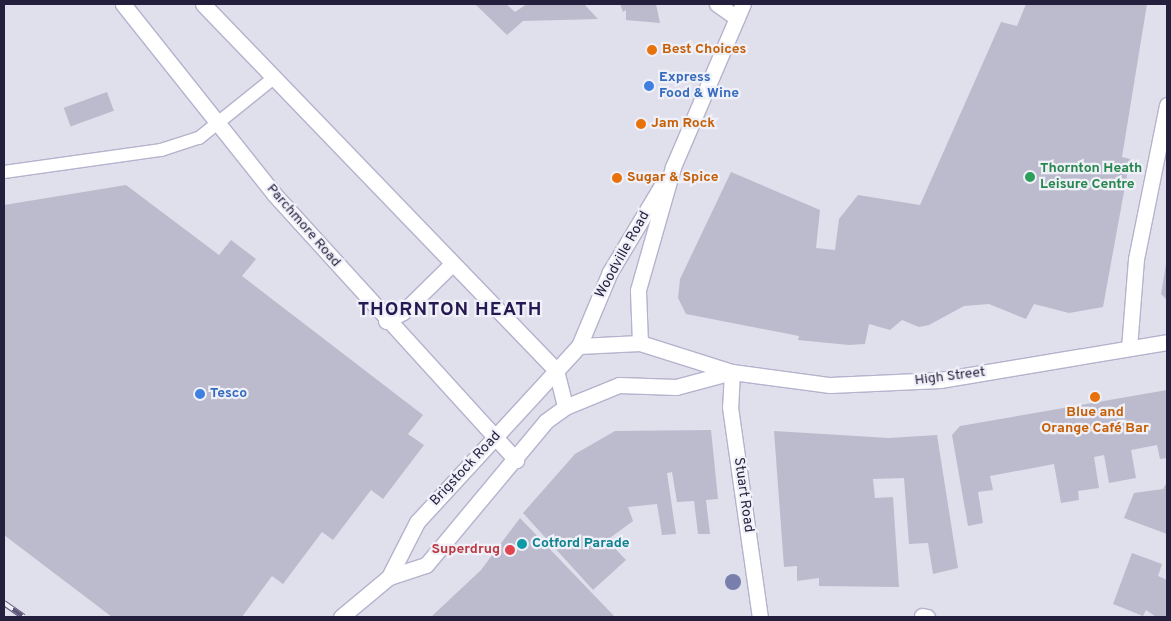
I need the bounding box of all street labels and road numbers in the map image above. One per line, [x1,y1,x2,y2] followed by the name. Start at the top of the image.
[262,181,344,271] street label: Parchmore Road
[592,209,654,301] street label: Woodville Road
[914,364,986,390] street label: High Street
[427,428,505,510] street label: Brigstock Road
[729,457,757,533] street label: Stuart Road

